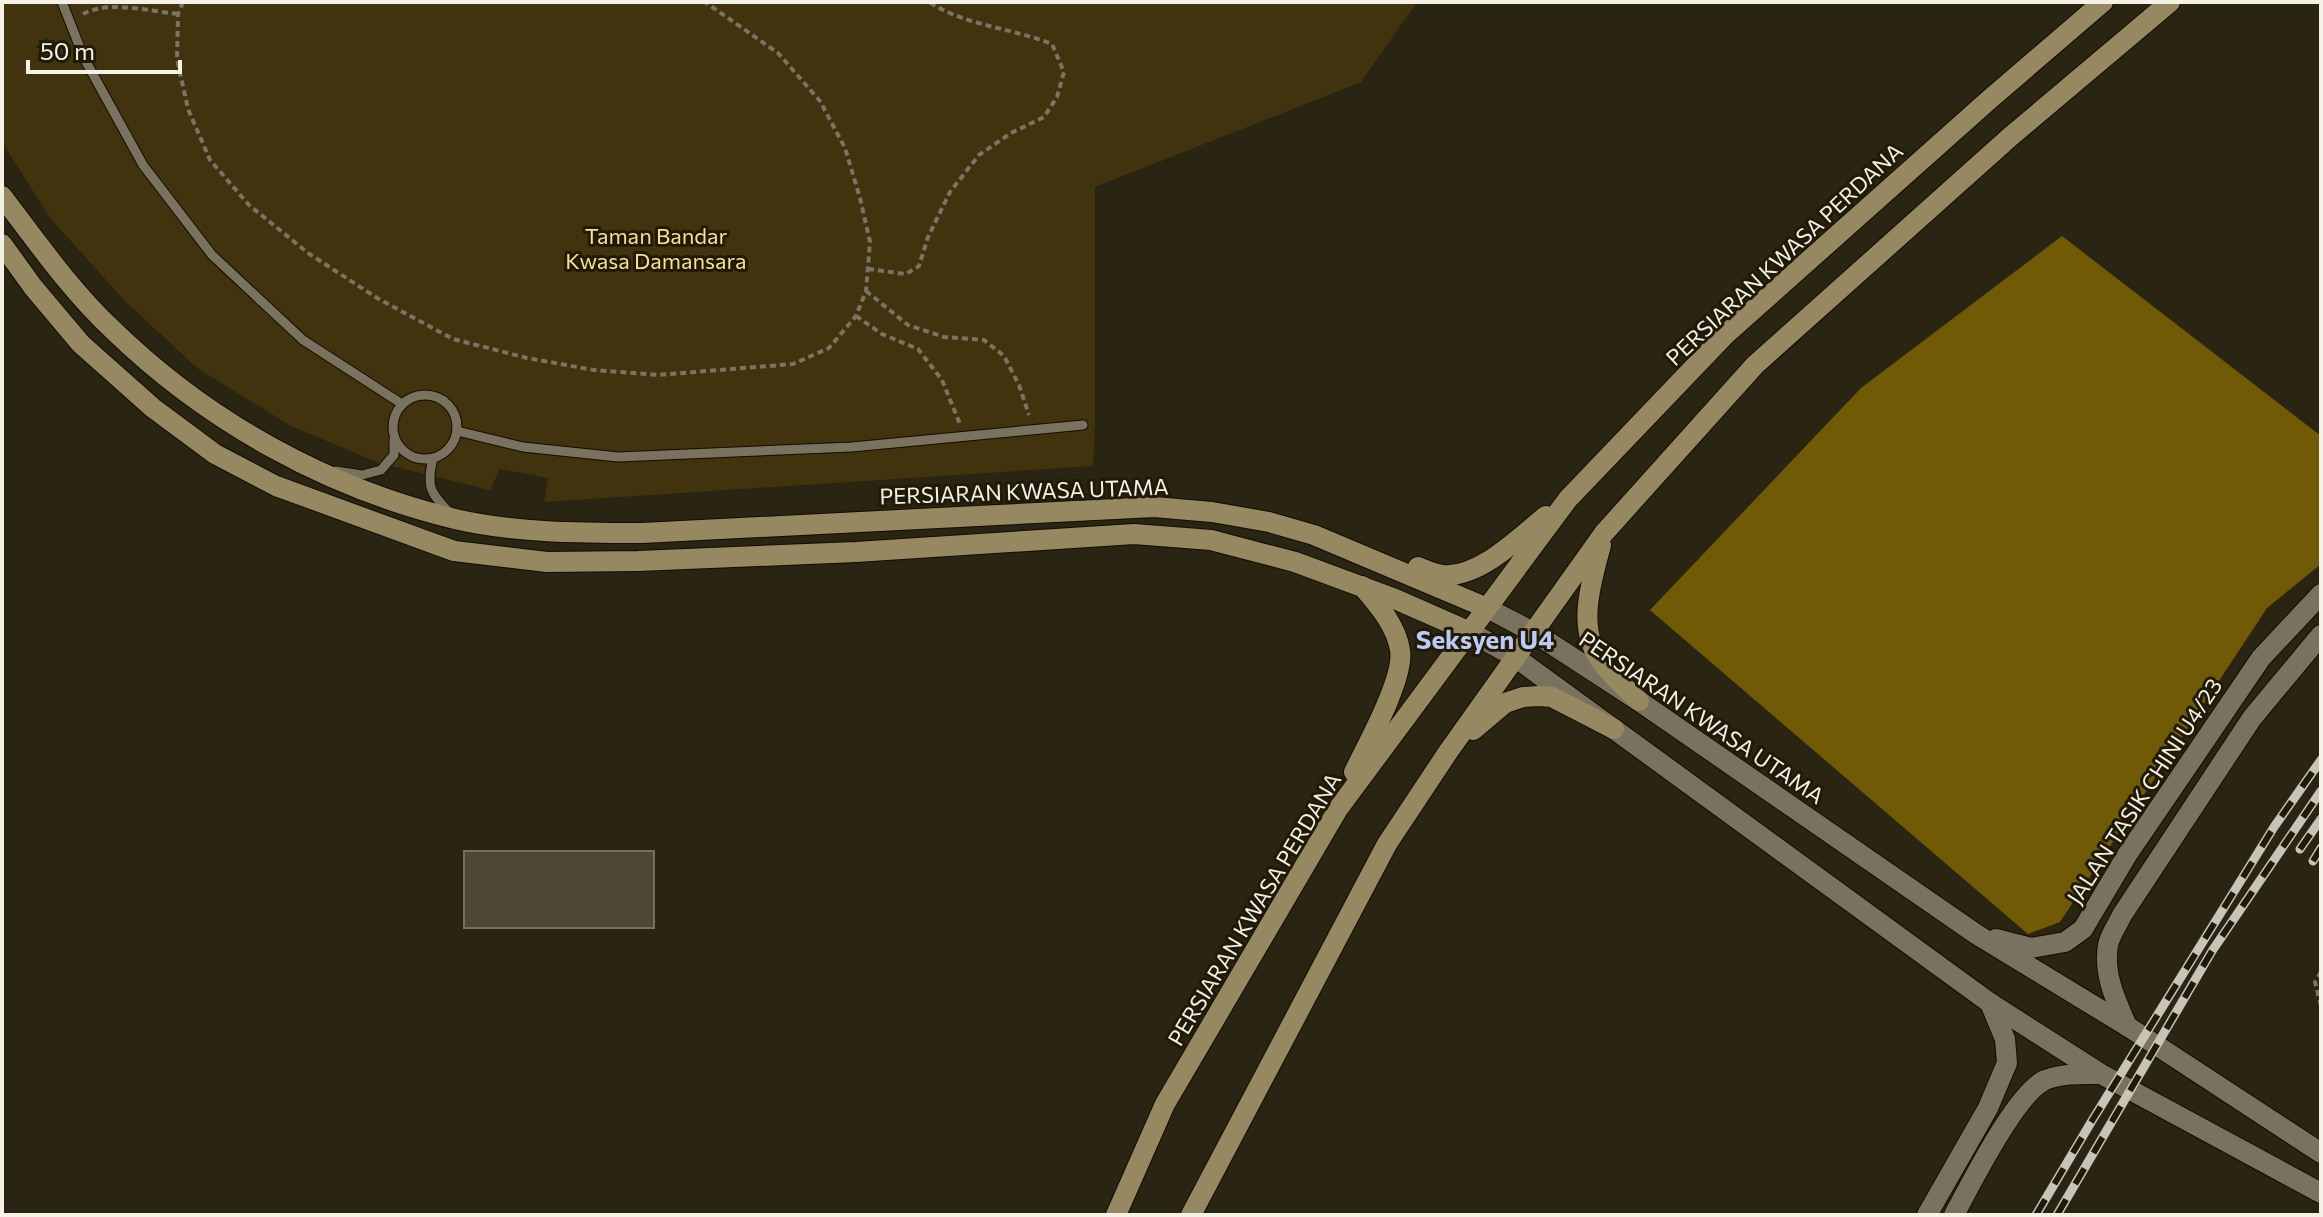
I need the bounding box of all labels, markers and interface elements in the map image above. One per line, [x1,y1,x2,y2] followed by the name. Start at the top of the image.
[28,24,180,74] scale bar
[40,36,95,65] text: 50 m
[1660,137,1908,371] street label: PERSIARAN KWASA PERDANA
[565,222,747,274] park label: Taman Bandar Kwasa Damansara
[879,472,1169,510] street label: PERSIARAN KWASA UTAMA
[1416,623,1554,654] district label: Seksyen U4
[1575,625,1829,809] street label: PERSIARAN KWASA UTAMA
[2061,673,2227,909] street label: JALAN TASIK CHINI U4/23
[1162,768,1346,1050] street label: PERSIARAN KWASA PERDANA

